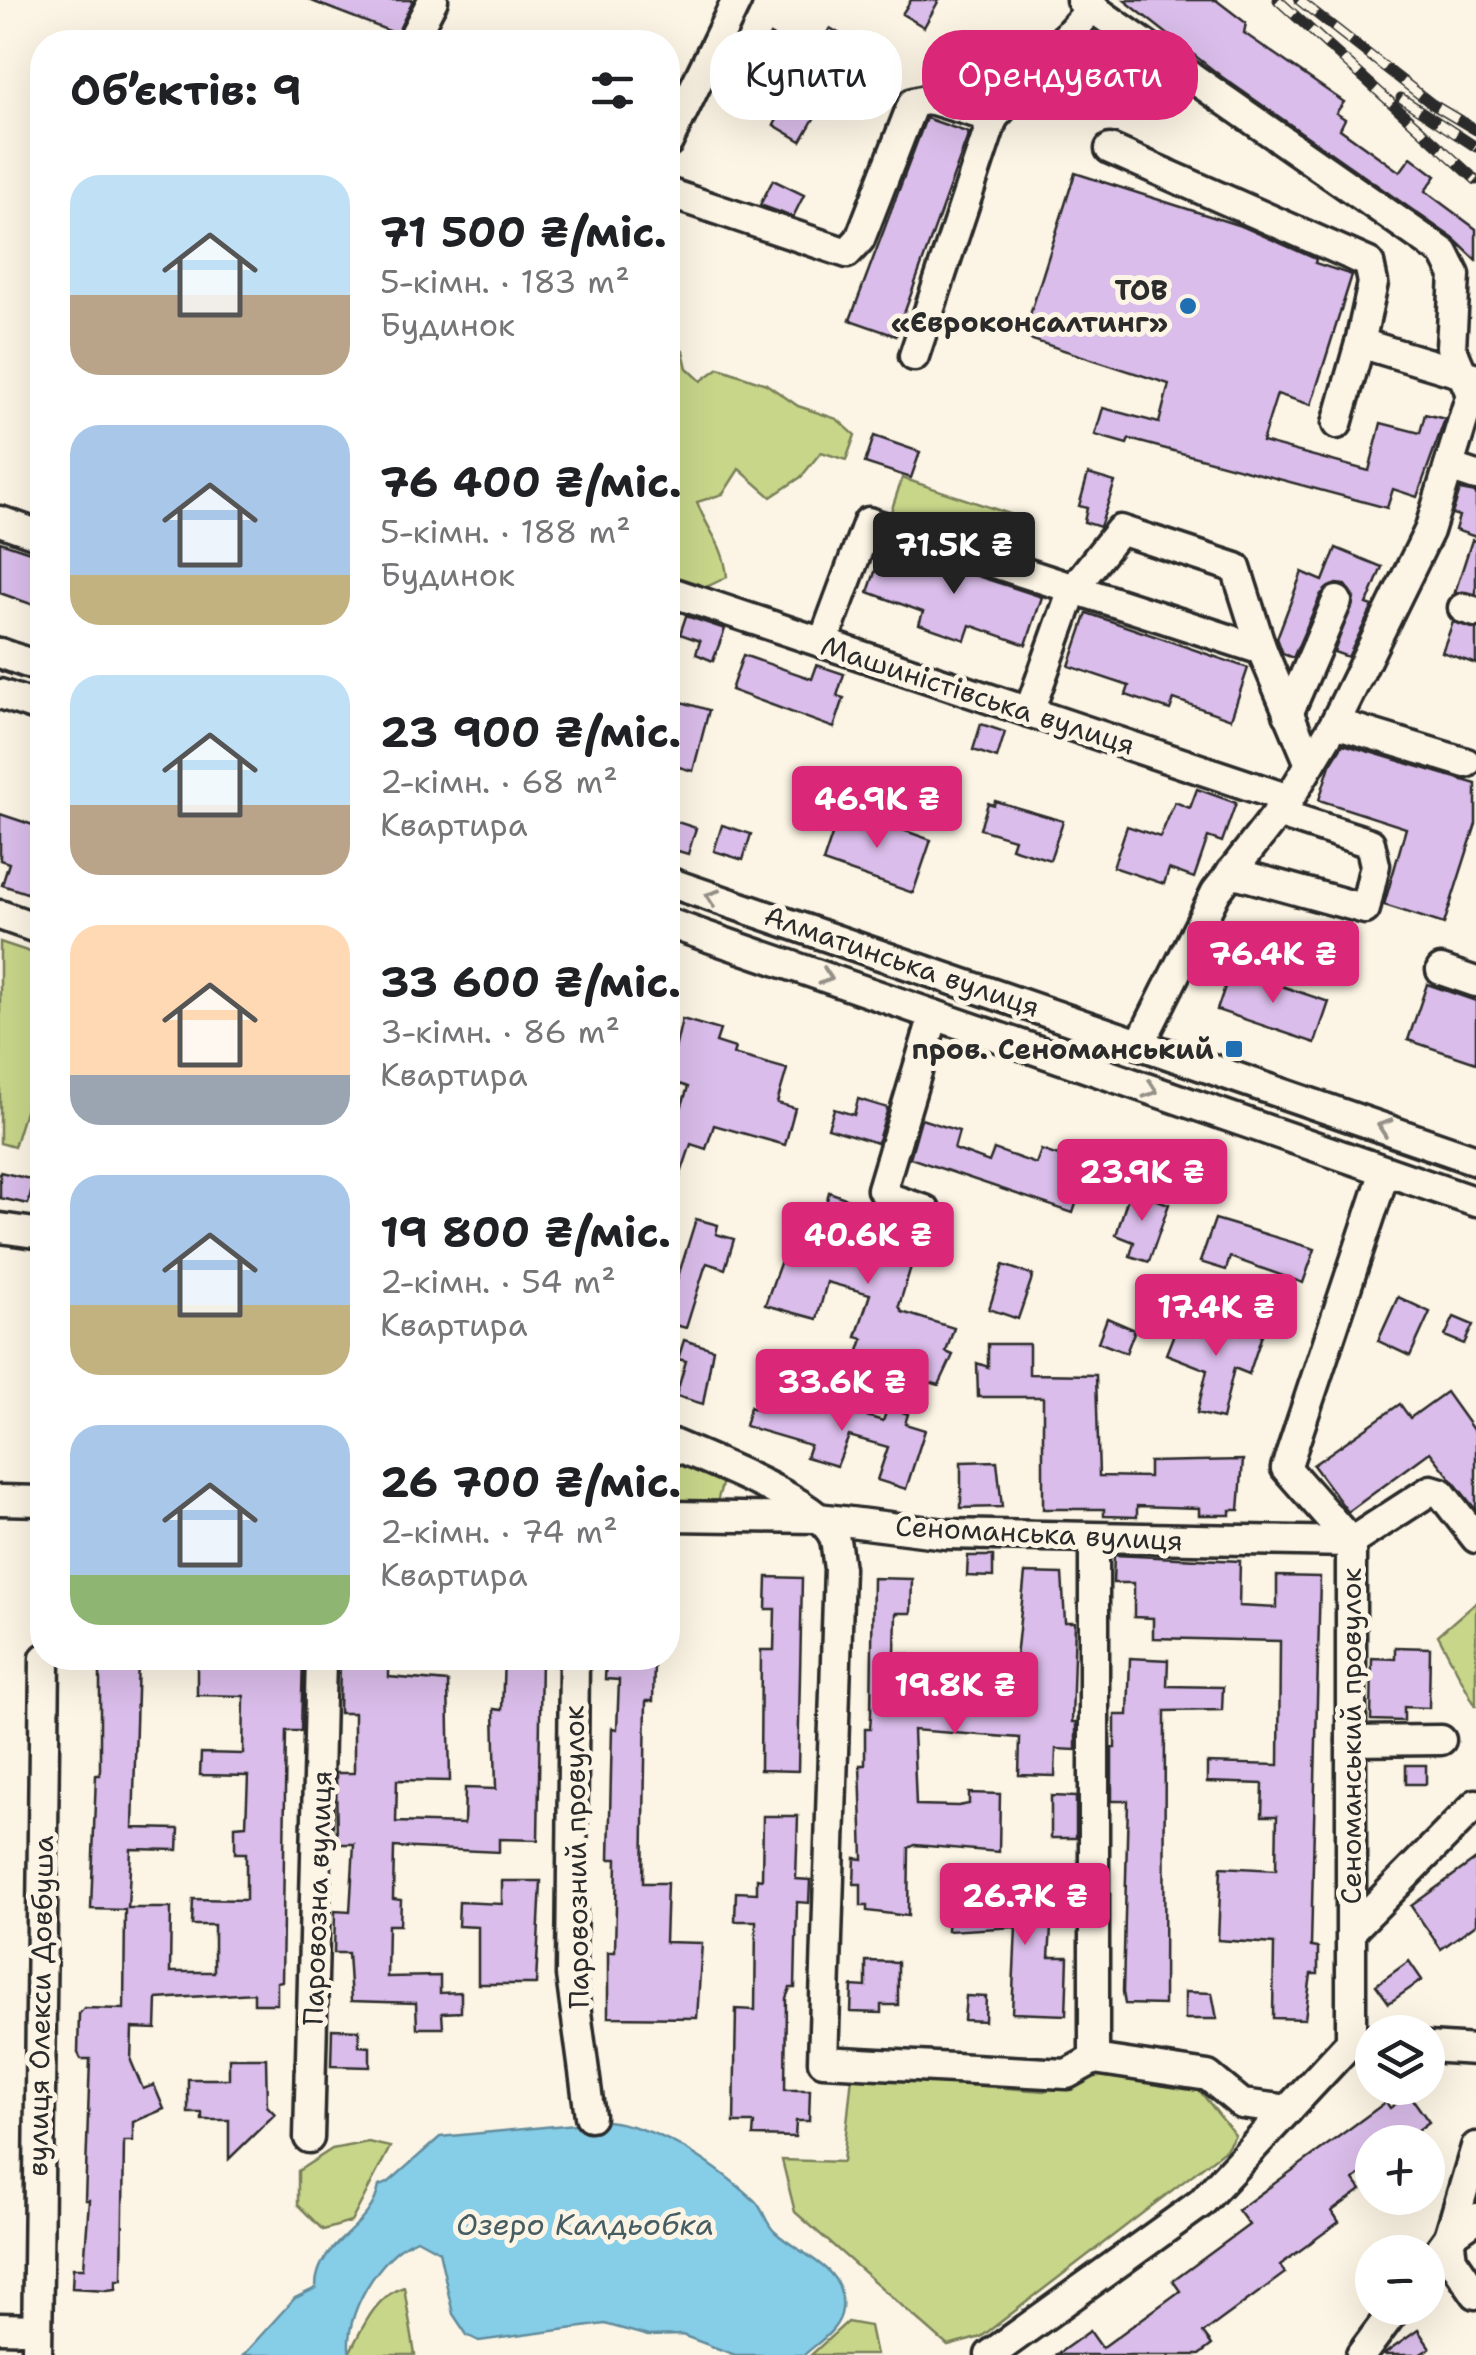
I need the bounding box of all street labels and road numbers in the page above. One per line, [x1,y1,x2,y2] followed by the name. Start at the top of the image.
[816,626,1140,764] street label: Машиністівська вулиця
[759,896,1045,1026] street label: Алматинська вулиця
[894,1506,1184,1560] street label: Сеноманська вулиця
[1332,1567,1370,1904] street label: Сеноманський провулок
[554,1705,598,2009] street label: Паровозний провулок
[294,1770,340,2026] street label: Паровозна вулиця
[18,1835,62,2177] street label: вулиця Олекси Довбуша

